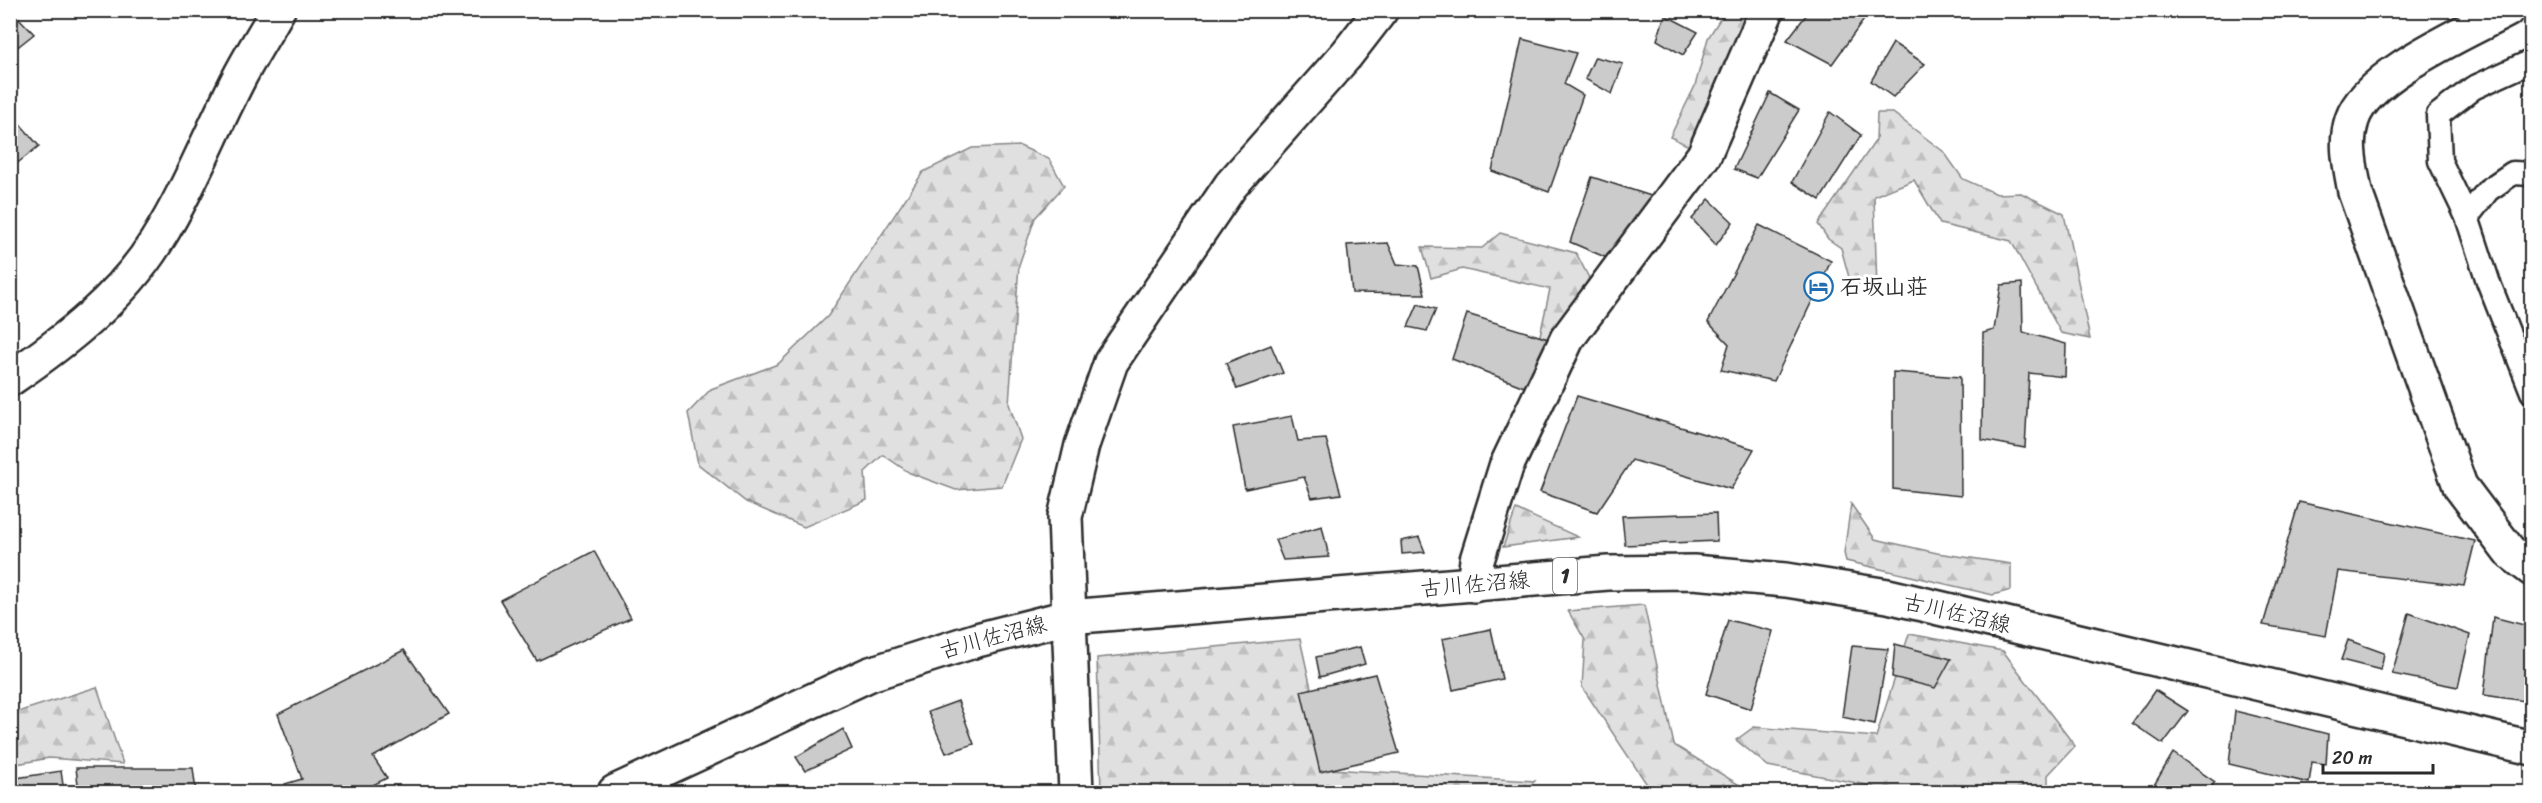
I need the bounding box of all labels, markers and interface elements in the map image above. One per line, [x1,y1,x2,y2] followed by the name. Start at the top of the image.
[1840,267,1928,306] place label: 石坂山荘
[1803,270,1835,302] hotel icon: 石坂山荘
[1553,558,1577,594] road number: 1
[1419,560,1531,608] street label: 古川佐沼線
[1899,582,2015,644] street label: 古川佐沼線
[935,604,1051,670] street label: 古川佐沼線
[2323,737,2432,775] scale bar
[2332,742,2372,774] text: 20 m

